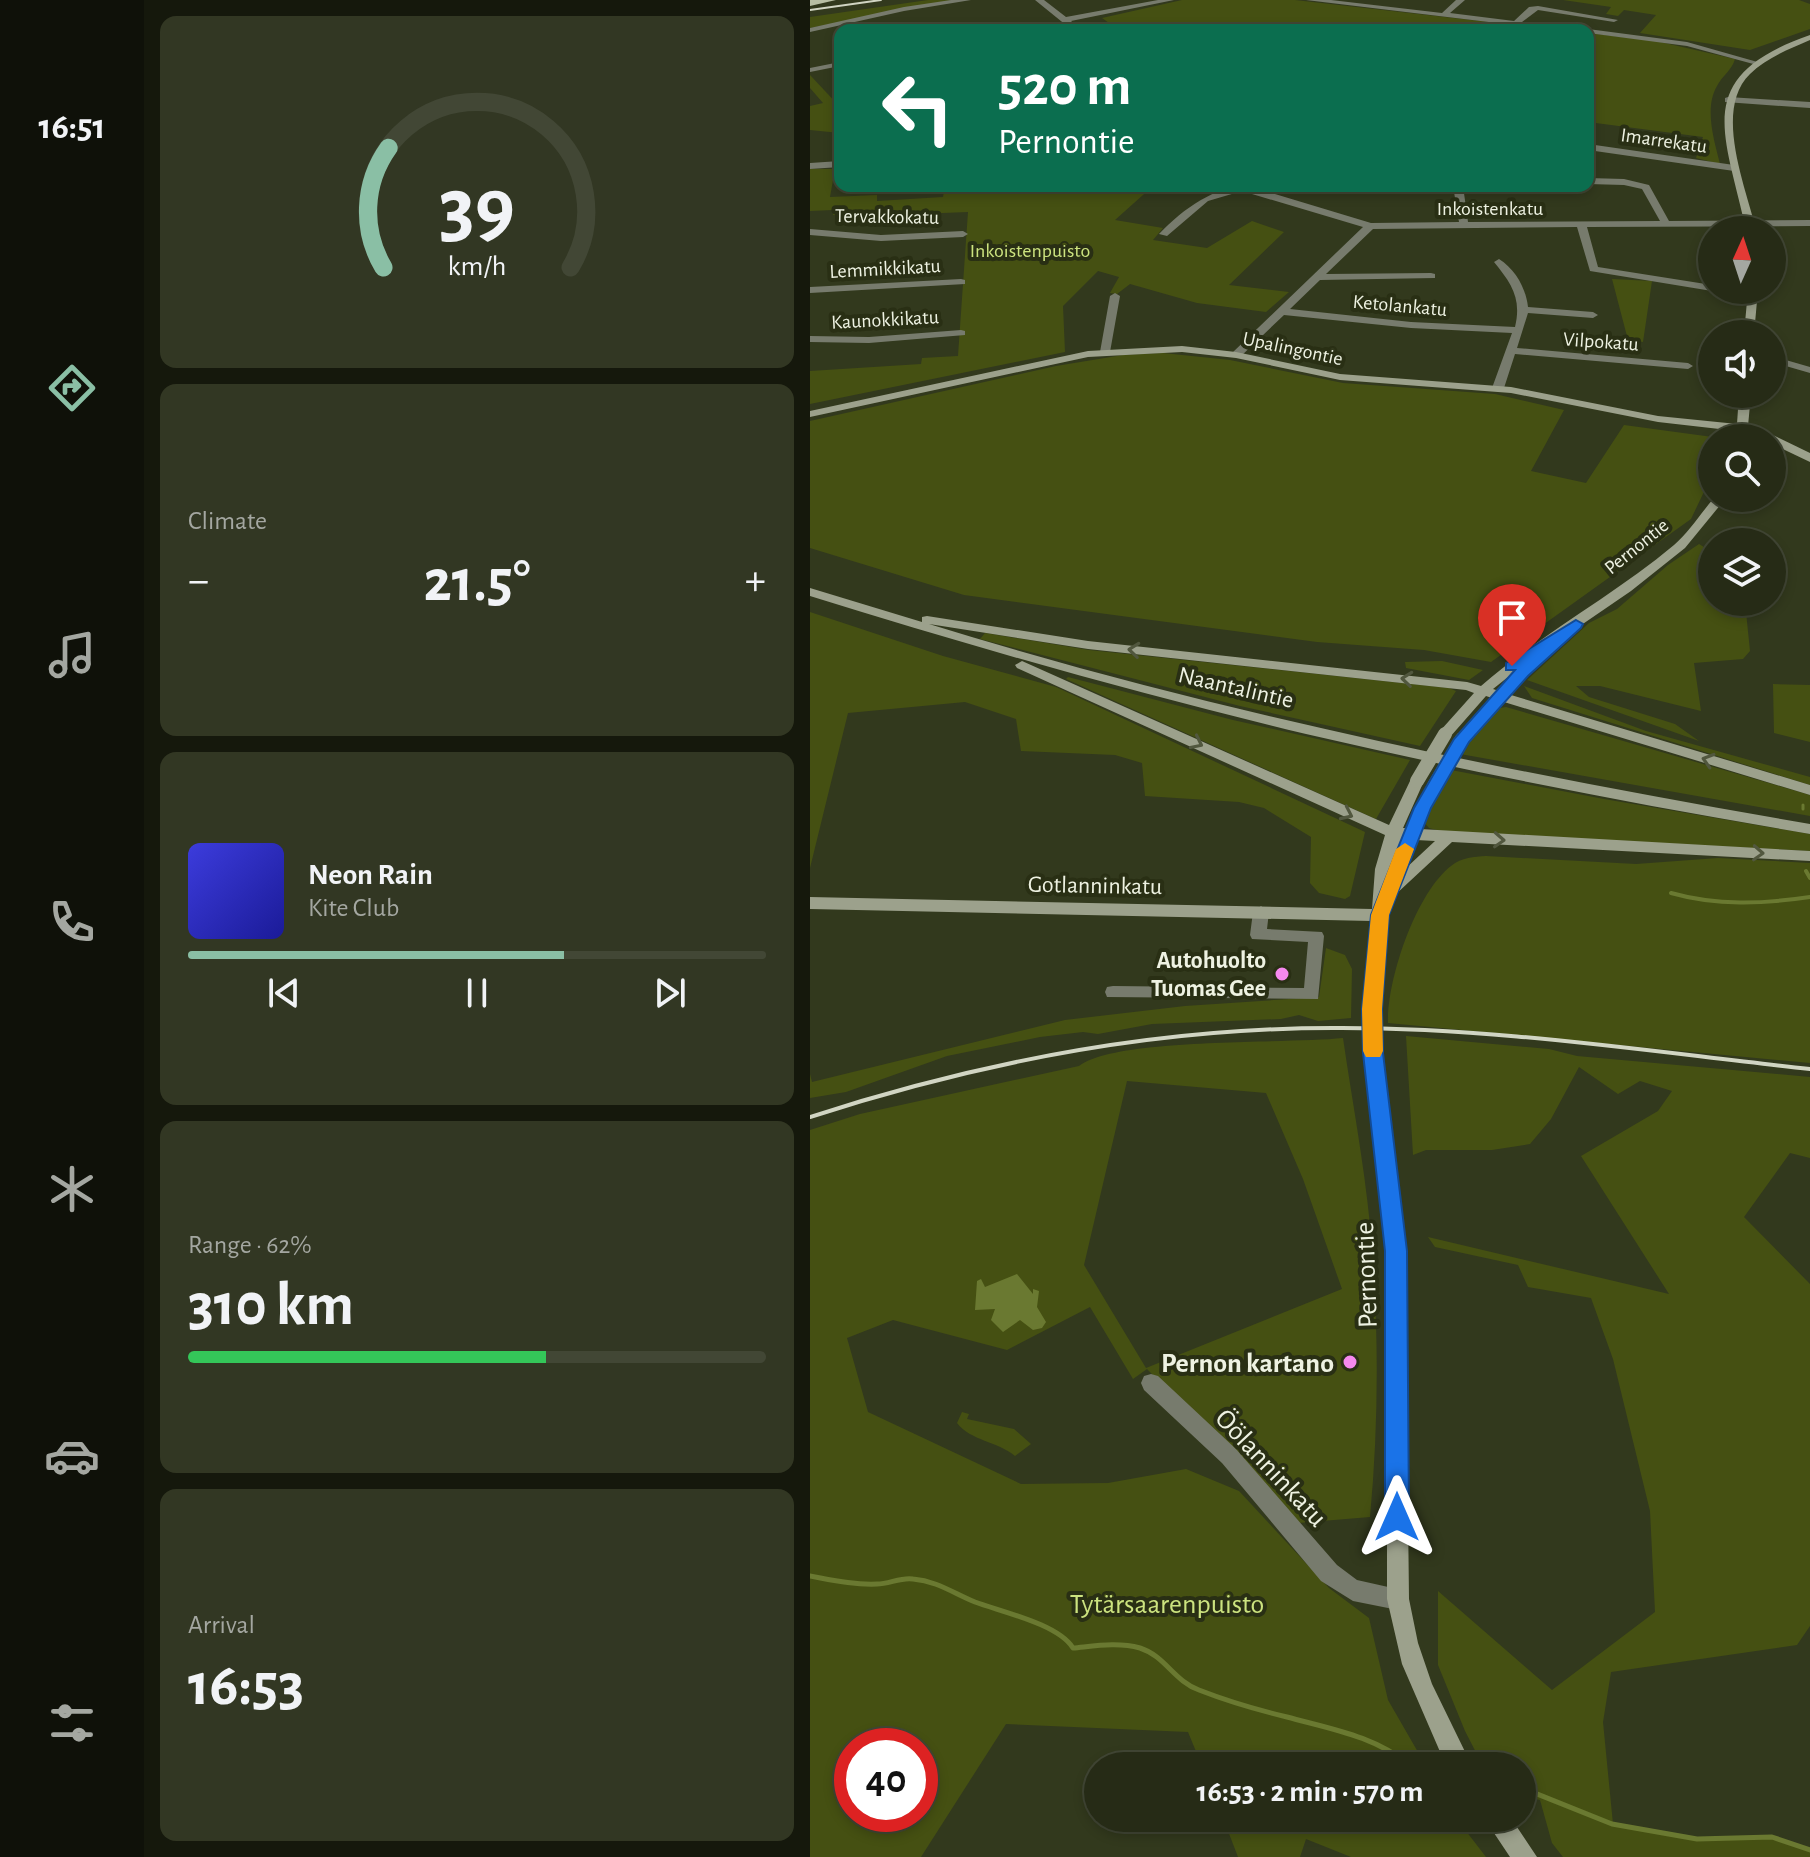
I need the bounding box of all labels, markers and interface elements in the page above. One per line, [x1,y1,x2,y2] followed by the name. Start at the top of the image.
[866,56,970,160] icon: left
[998,59,1131,115] text: 520 m
[38,109,106,145] text: 16:51
[998,124,1135,160] text: Pernontie
[1619,125,1708,157] street label: Imarrekatu
[439,167,515,251] text: 39
[1437,199,1543,219] street label: Inkoistenkatu
[835,206,939,228] street label: Tervakkokatu
[1698,216,1786,304] north arrow
[1698,216,1786,616] map controls
[970,241,1090,261] park label: Inkoistenpuisto
[448,252,506,281] text: km/h
[829,256,941,282] street label: Lemmikkikatu
[1352,292,1448,320] street label: Ketolankatu
[831,307,939,333] street label: Kaunokkikatu
[1698,320,1786,408] button: sound
[1241,329,1345,369] street label: Upalingontie
[1563,329,1639,355] street label: Vilpokatu
[44,360,100,416] icon: directions
[1698,424,1786,512] button: search
[188,508,267,534] text: Climate
[1601,515,1672,578] street label: Pernontie
[1698,528,1786,616] button: layers
[423,552,531,612] text: 21.5°
[188,559,209,603] text: −
[745,559,766,603] text: +
[1478,584,1546,666] pin
[1490,596,1534,640] icon: arrive
[44,627,100,683] icon: music
[1127,642,1140,659] one-way arrow
[1176,663,1296,713] street label: Naantalintie
[1400,670,1413,687] one-way arrow
[1189,733,1204,749] one-way arrow
[1702,753,1716,769] one-way arrow
[1339,804,1353,820] one-way arrow
[1493,831,1506,848] one-way arrow
[1752,844,1765,861] one-way arrow
[308,860,433,890] text: Neon Rain
[1028,873,1162,899] street label: Gotlanninkatu
[44,894,100,950] icon: phone
[308,895,399,921] text: Kite Club
[1151,949,1266,1001] place label: Autohuolto Tuomas Gee
[1273,965,1291,983] marker: Autohuolto Tuomas Gee
[262,971,306,1015] icon: previous
[455,971,499,1015] icon: pause
[648,971,692,1015] icon: next
[44,1161,100,1217] icon: climate
[1351,1221,1383,1329] street label: Pernontie
[188,1232,312,1258] text: Range · 62%
[188,1276,354,1336] text: 310 km
[1161,1350,1334,1378] place label: Pernon kartano
[1341,1353,1359,1371] marker: Pernon kartano
[1209,1403,1333,1533] street label: Öölanninkatu
[44,1428,100,1484] icon: car
[1355,1475,1439,1559] position arrow
[1070,1591,1264,1619] park label: Tytärsaarenpuisto
[188,1612,255,1638] text: Arrival
[188,1656,304,1716] text: 16:53
[44,1695,100,1751] icon: filters
[834,1728,938,1832] speed limit sign: 40
[1197,1777,1423,1807] text: 16:53 · 2 min · 570 m

